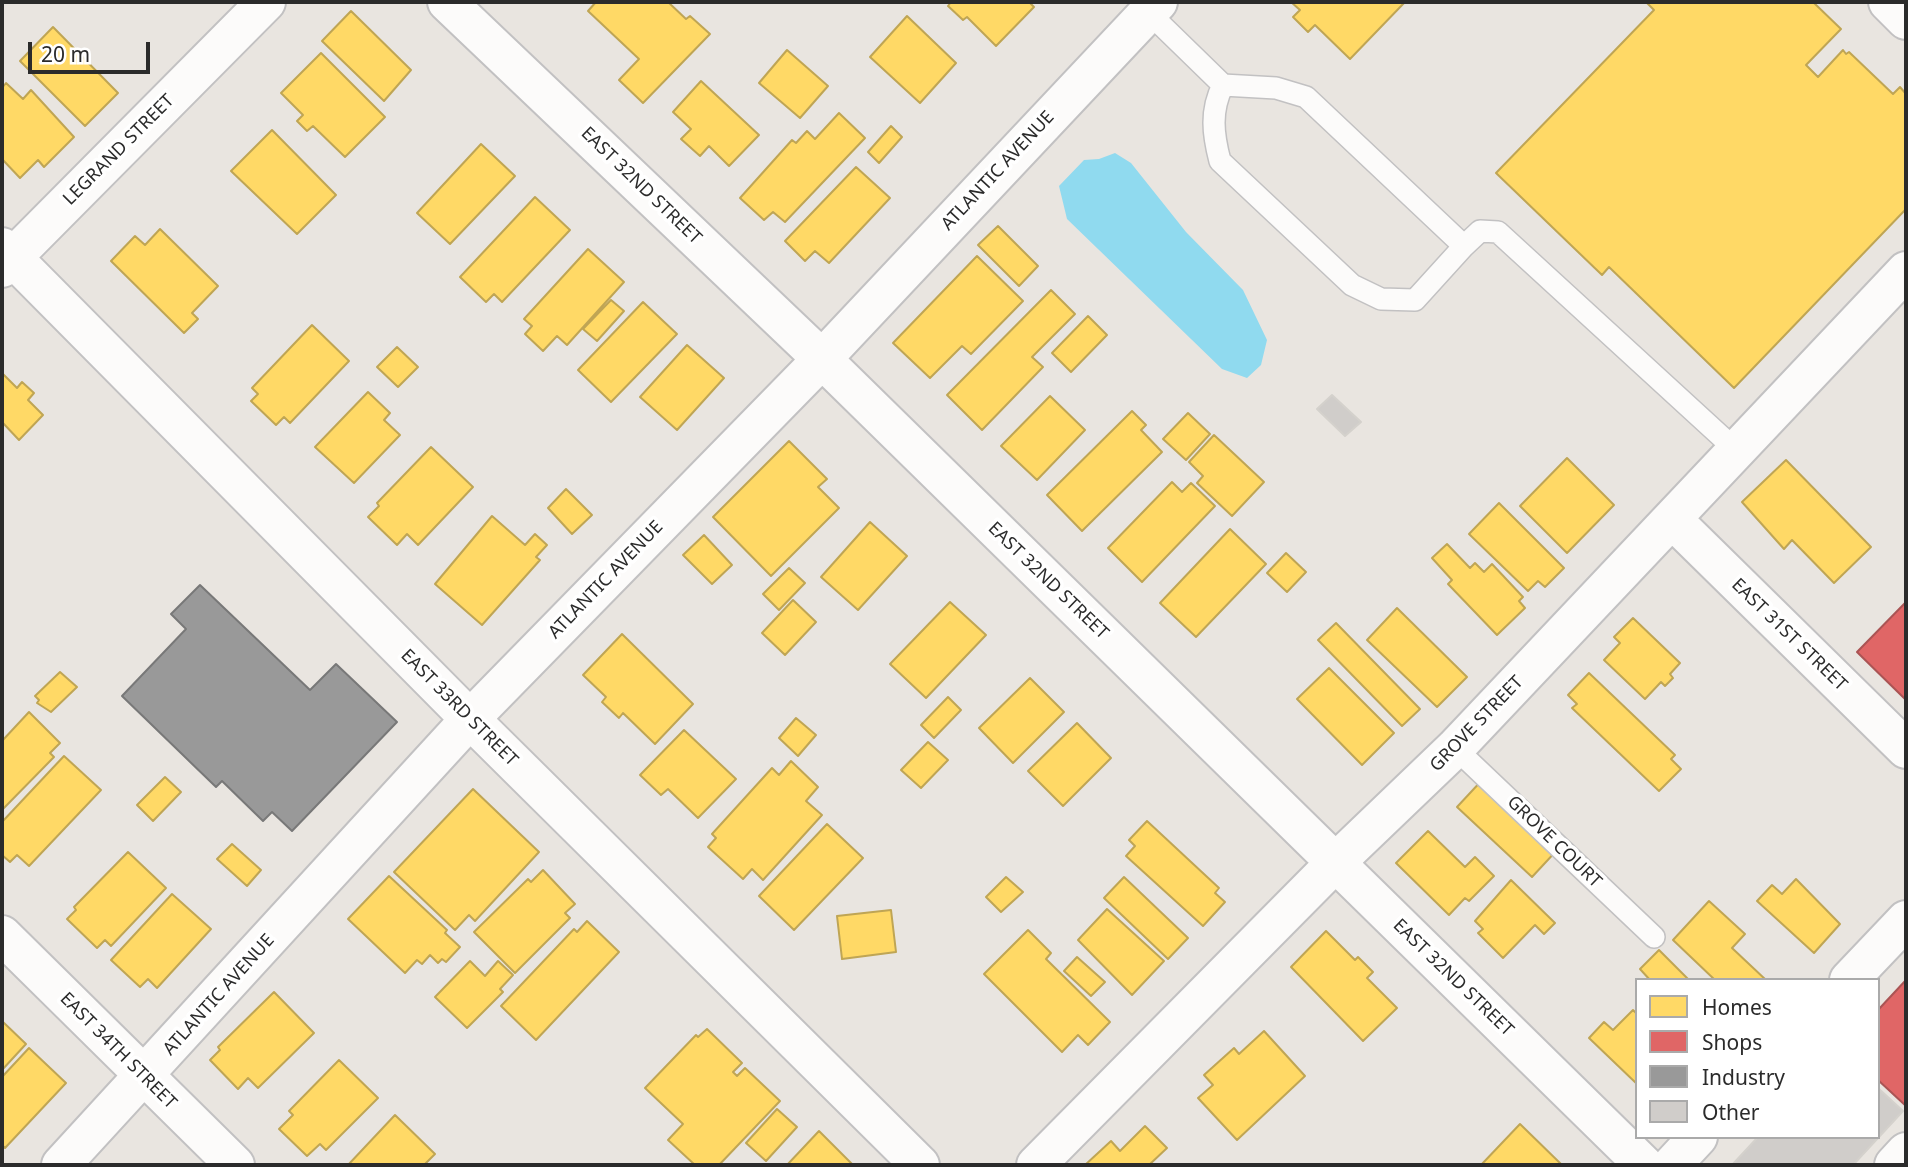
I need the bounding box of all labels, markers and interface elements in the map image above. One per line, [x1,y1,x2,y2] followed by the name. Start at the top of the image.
[32,28,154,72] scale bar
[41,40,90,68] text: 20 m
[59,90,179,210] street label: LEGRAND STREET
[937,107,1059,235] street label: ATLANTIC AVENUE
[576,123,706,249] street label: EAST 32ND STREET
[544,517,668,643] street label: ATLANTIC AVENUE
[983,518,1113,644] street label: EAST 32ND STREET
[1727,574,1851,696] street label: EAST 31ST STREET
[396,645,522,771] street label: EAST 33RD STREET
[1426,672,1528,776] street label: GROVE STREET
[1502,791,1606,893] street label: GROVE COURT
[1388,915,1518,1041] street label: EAST 32ND STREET
[159,930,279,1060] street label: ATLANTIC AVENUE
[1635,978,1880,1139] legend
[55,988,181,1114] street label: EAST 34TH STREET
[1702,993,1772,1021] text: Homes
[1702,1028,1762,1056] text: Shops
[1702,1063,1785,1091] text: Industry
[1702,1098,1759,1126] text: Other

